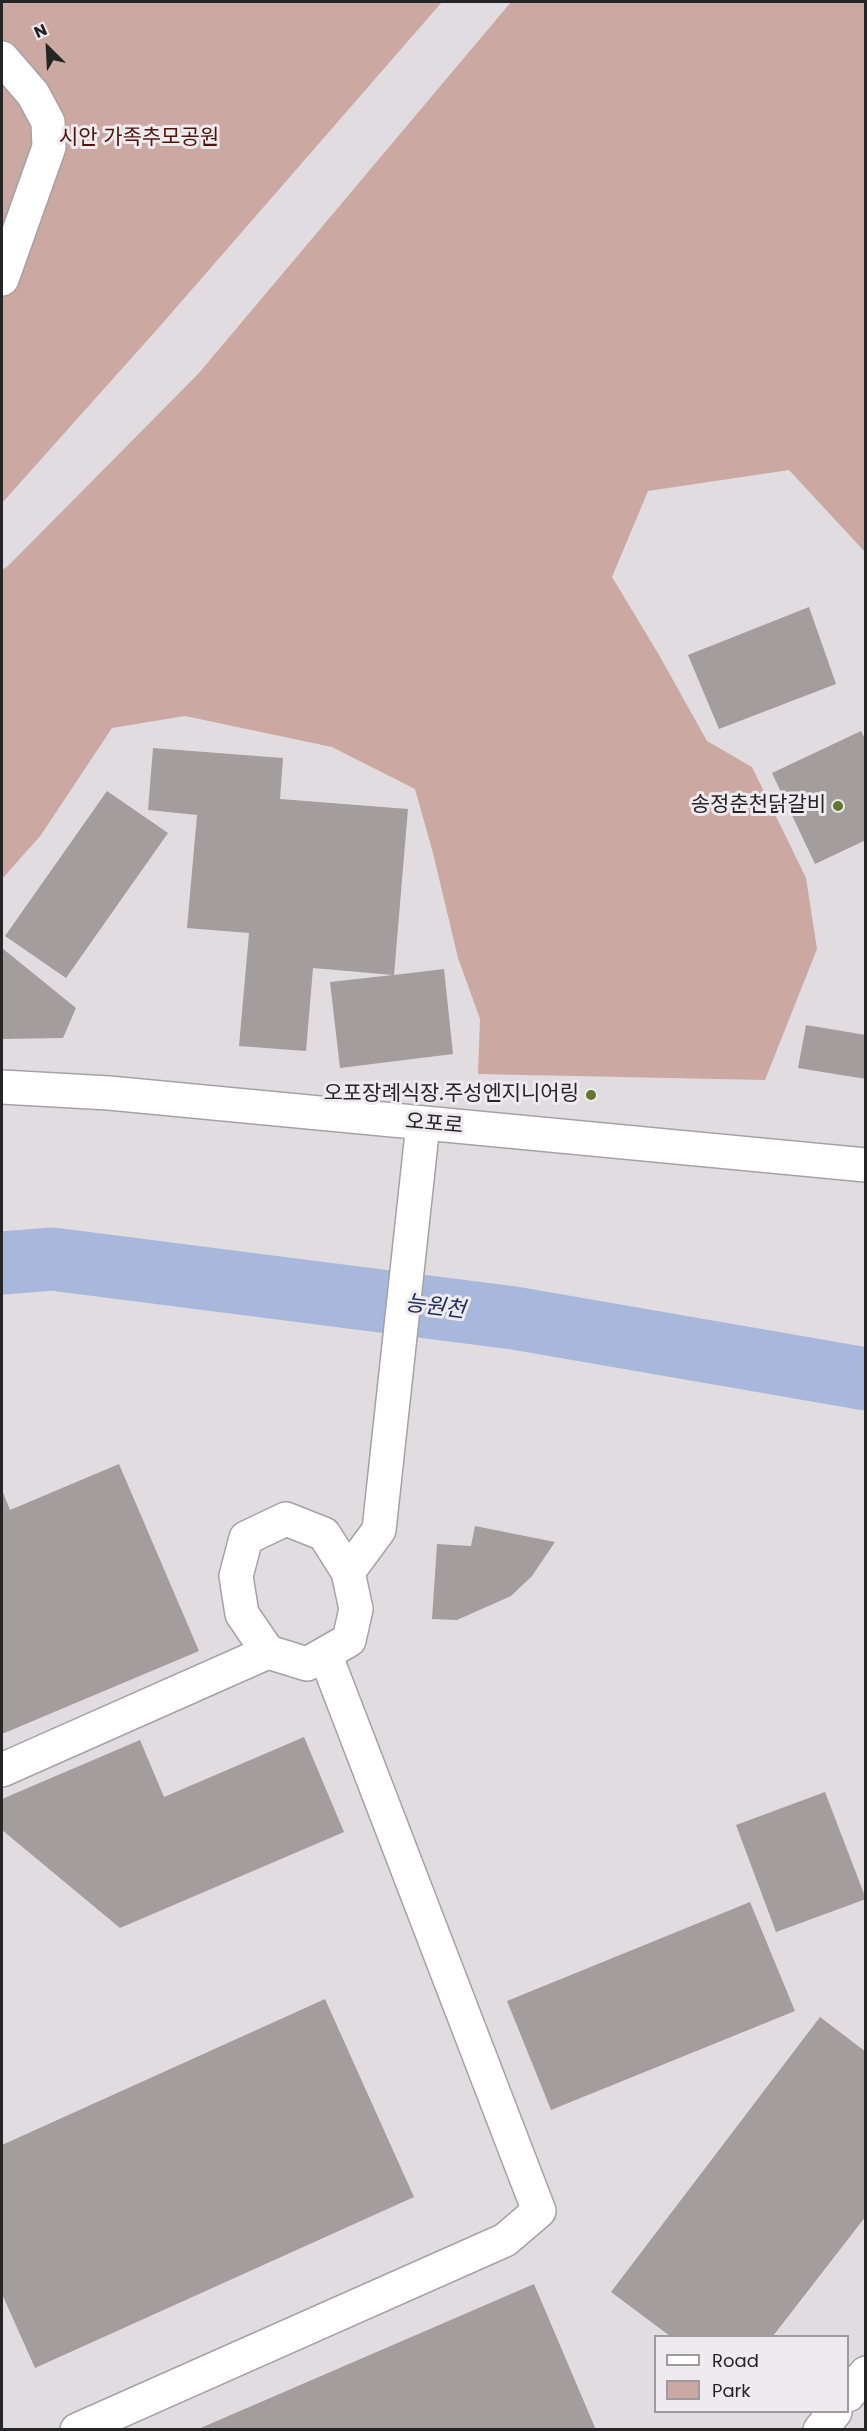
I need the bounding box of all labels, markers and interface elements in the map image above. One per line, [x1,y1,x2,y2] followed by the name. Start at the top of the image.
[18,18,78,78] north arrow
[30,18,51,44] text: N
[59,126,219,152] park label: 시안 가족추모공원
[691,793,826,819] place label: 송정춘천닭갈비
[831,799,845,813] marker: 송정춘천닭갈비
[323,1082,579,1108] place label: 오포장례식장.주성엔지니어링
[584,1088,598,1102] marker: 오포장례식장.주성엔지니어링
[404,1110,464,1140] street label: 오포로
[403,1291,467,1325] water label: 능원천
[654,2335,849,2413] legend
[712,2348,759,2373] text: Road
[712,2378,751,2403] text: Park

